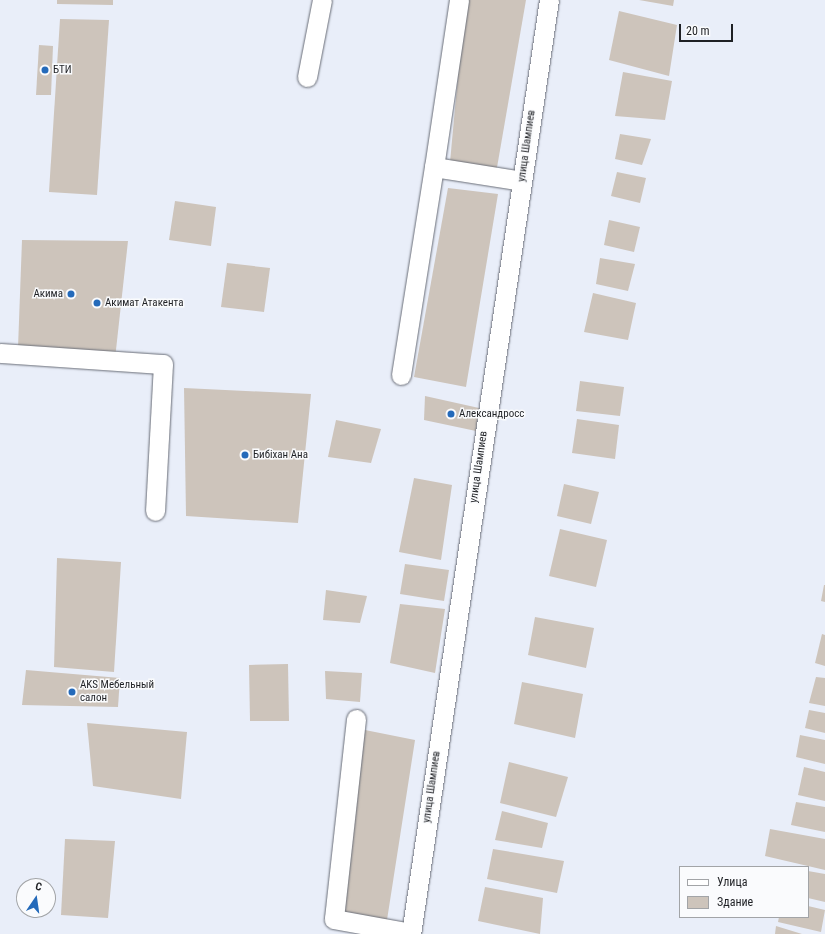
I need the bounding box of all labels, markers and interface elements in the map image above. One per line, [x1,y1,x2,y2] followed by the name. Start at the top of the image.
[681,16,735,42] scale bar
[686,24,710,38] text: 20 m
[53,63,71,77] place label: БТИ
[40,65,50,75] marker: БТИ
[515,109,539,183] street label: улица Шампиев
[33,287,63,301] place label: Акима
[66,289,76,299] marker: Акима
[105,296,183,310] place label: Акимат Атакента
[92,298,102,308] marker: Акимат Атакента
[459,407,524,421] place label: Александросс
[446,409,456,419] marker: Александросс
[467,430,491,504] street label: улица Шампиев
[253,448,308,462] place label: Бибіхан Ана
[240,450,250,460] marker: Бибіхан Ана
[80,679,154,705] place label: AKS Мебельный салон
[67,687,77,697] marker: AKS Мебельный салон
[420,750,444,824] street label: улица Шампиев
[679,866,809,918] legend
[717,875,747,889] text: Улица
[16,878,56,918] north arrow
[34,880,43,894] text: С
[717,895,753,909] text: Здание

